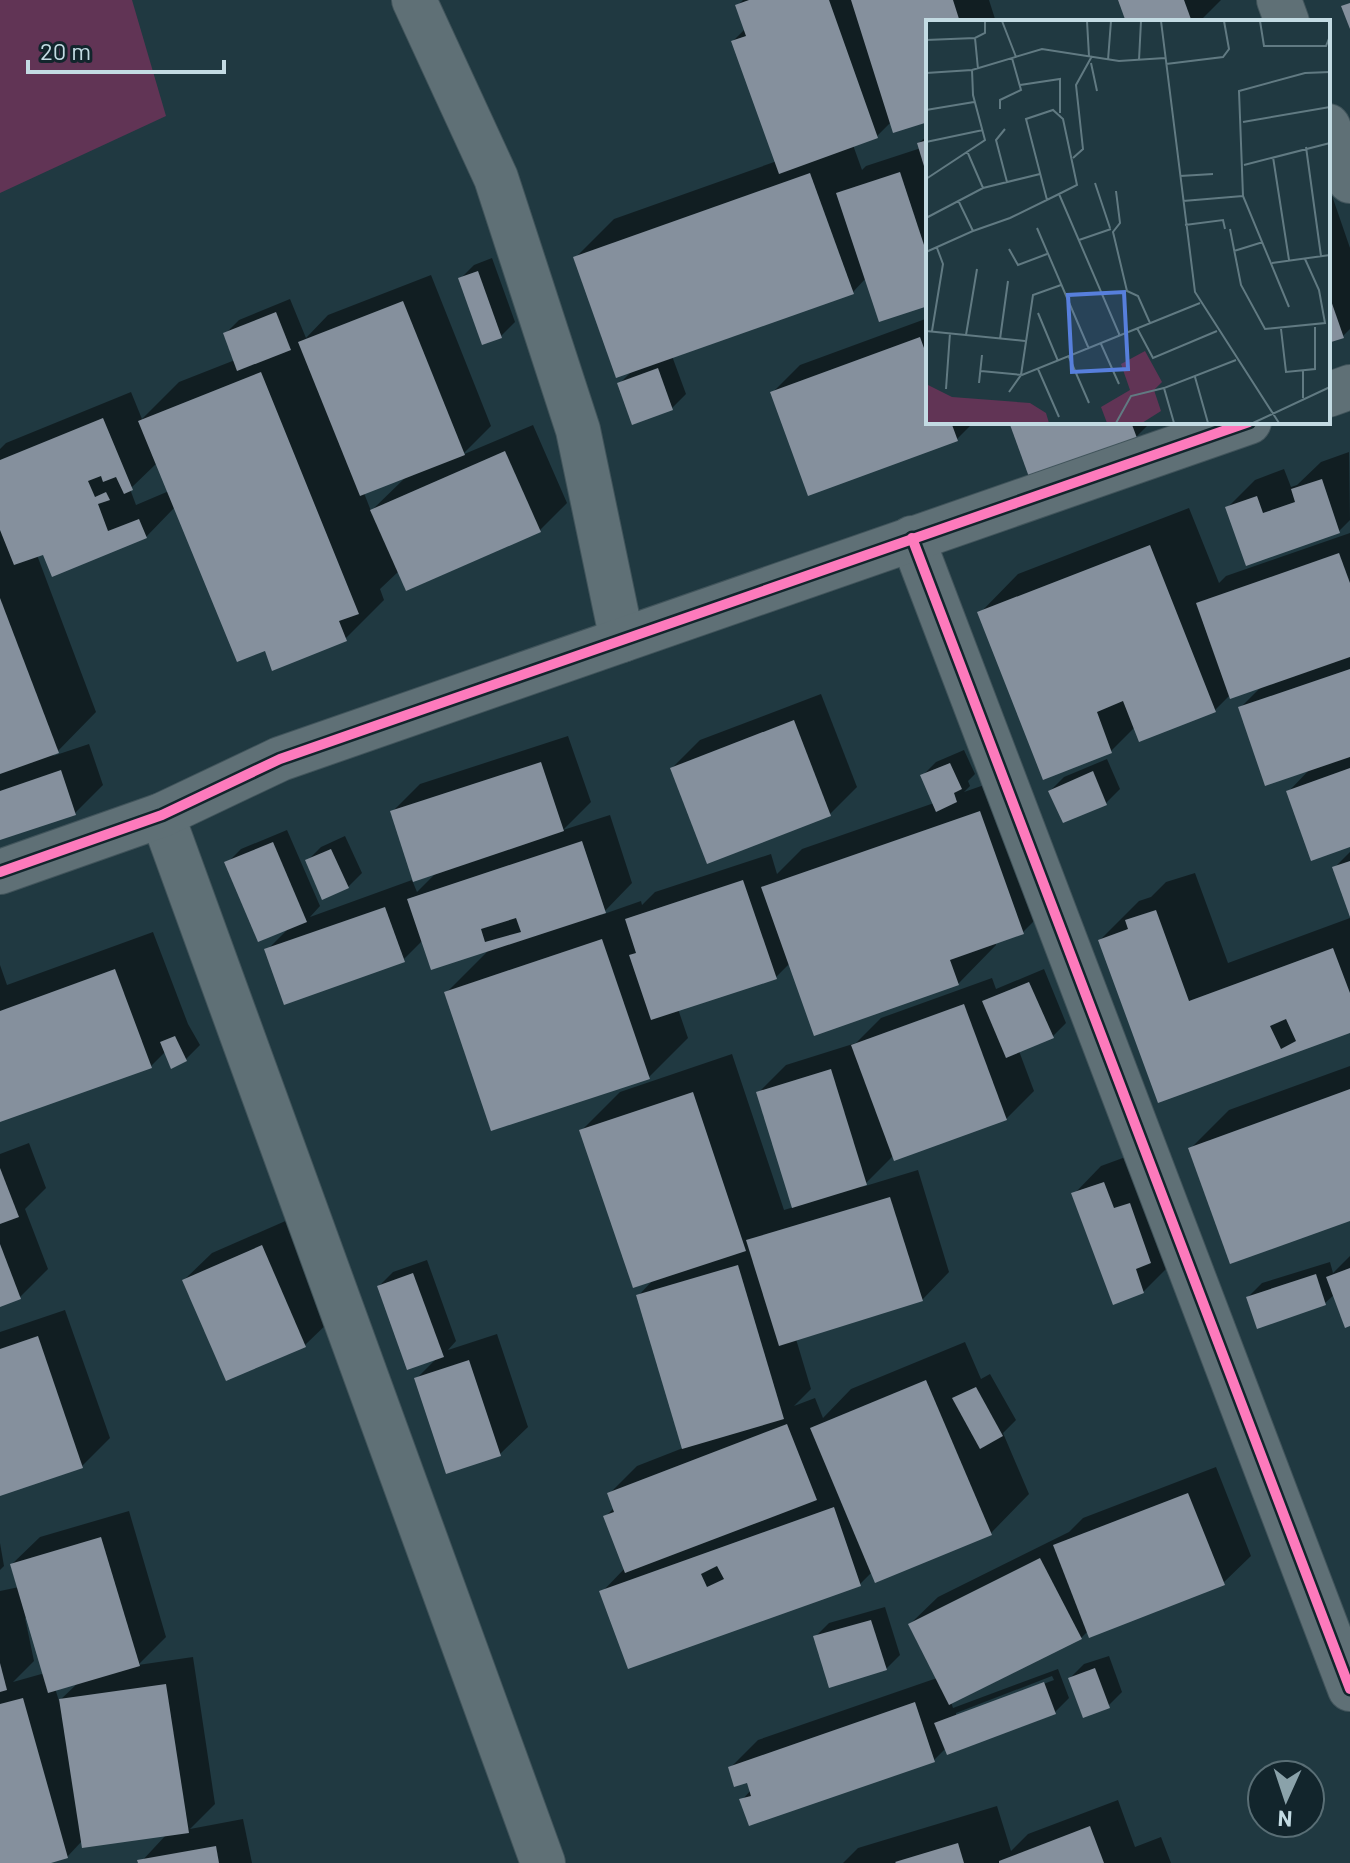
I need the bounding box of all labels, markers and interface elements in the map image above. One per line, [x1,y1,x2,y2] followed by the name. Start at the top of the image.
[926,20,1330,424] inset map
[28,24,224,74] scale bar
[40,36,91,65] text: 20 m
[1246,1759,1326,1839] north arrow
[1277,1807,1293,1833] text: N

